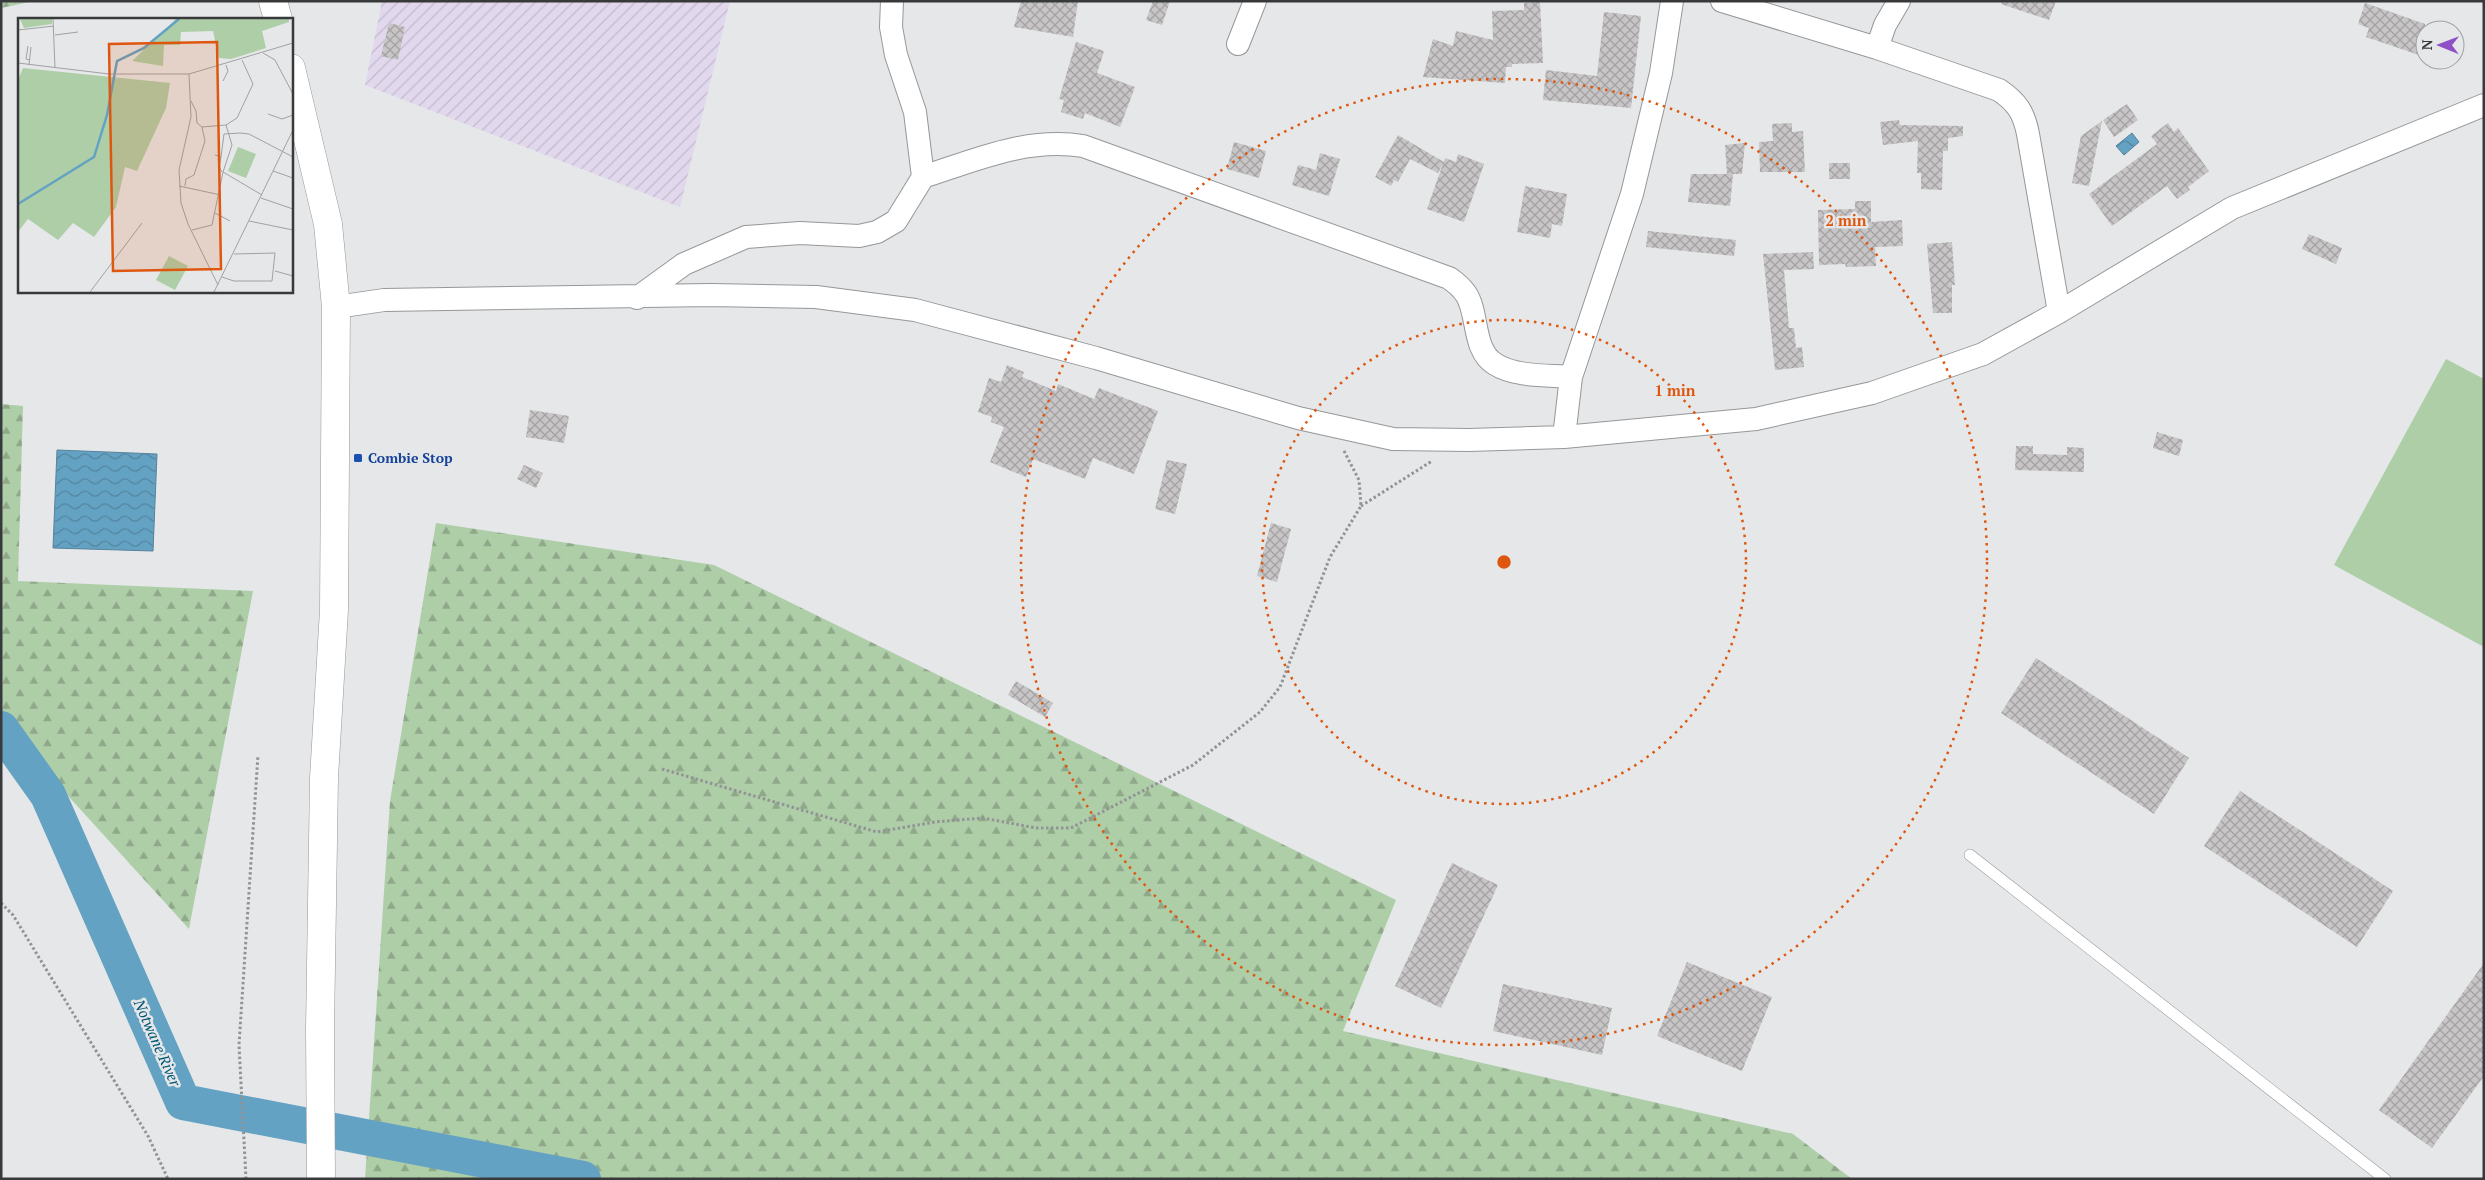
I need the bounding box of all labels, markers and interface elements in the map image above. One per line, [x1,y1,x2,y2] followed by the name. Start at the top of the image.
[18,18,292,292] inset map
[2415,20,2465,70] north arrow
[2417,39,2436,50] text: N
[1825,210,1867,230] text: 2 min
[1654,380,1696,400] text: 1 min
[368,448,453,467] place label: Combie Stop
[352,452,364,464] marker: Combie Stop
[1495,553,1513,571] centre of rings
[129,995,187,1090] water label: Notwane River

